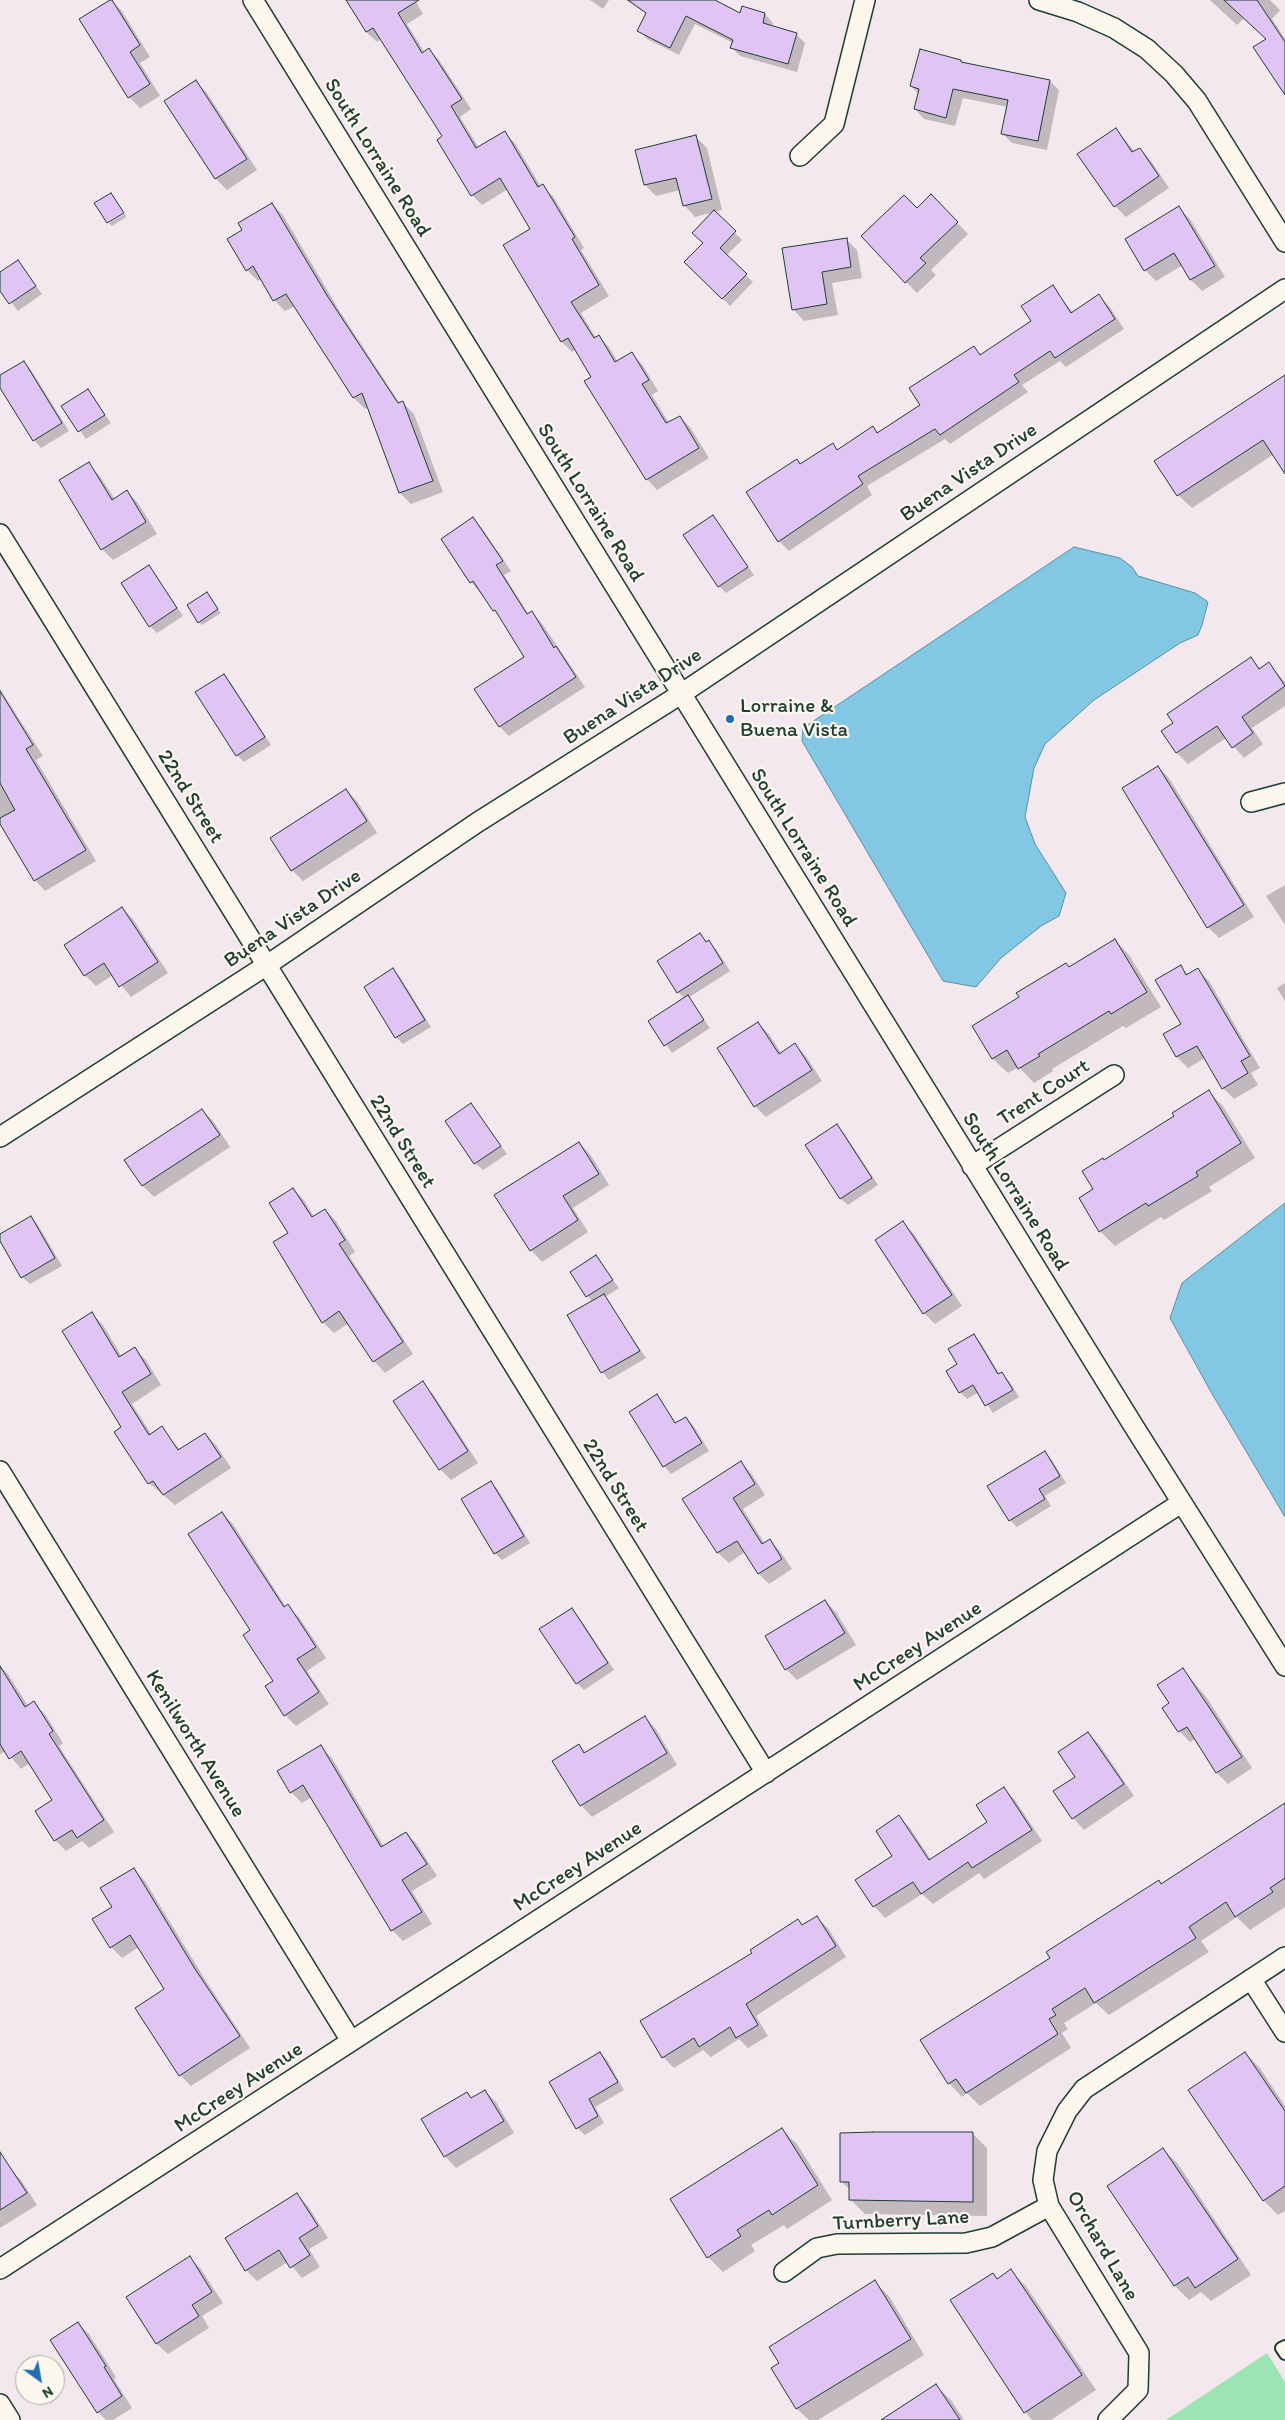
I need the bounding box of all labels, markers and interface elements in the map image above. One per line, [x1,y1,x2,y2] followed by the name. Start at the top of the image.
[318,74,436,242] street label: South Lorraine Road
[896,418,1042,528] street label: Buena Vista Drive
[531,419,649,587] street label: South Lorraine Road
[559,643,707,751] street label: Buena Vista Drive
[740,694,848,744] place label: Lorraine & Buena Vista
[724,713,736,725] marker: Lorraine & Buena Vista
[151,746,229,848] street label: 22nd Street
[744,764,862,932] street label: South Lorraine Road
[220,864,366,974] street label: Buena Vista Drive
[993,1054,1095,1132] street label: Trent Court
[363,1091,441,1193] street label: 22nd Street
[956,1108,1074,1276] street label: South Lorraine Road
[576,1435,654,1537] street label: 22nd Street
[849,1596,987,1698] street label: McCreey Avenue
[139,1666,251,1822] street label: Kenilworth Avenue
[509,1816,647,1918] street label: McCreey Avenue
[170,2037,308,2139] street label: McCreey Avenue
[1060,2186,1144,2306] street label: Orchard Lane
[832,2205,970,2237] street label: Turnberry Lane
[15,2355,65,2405] north arrow
[39,2383,56,2402] text: N

